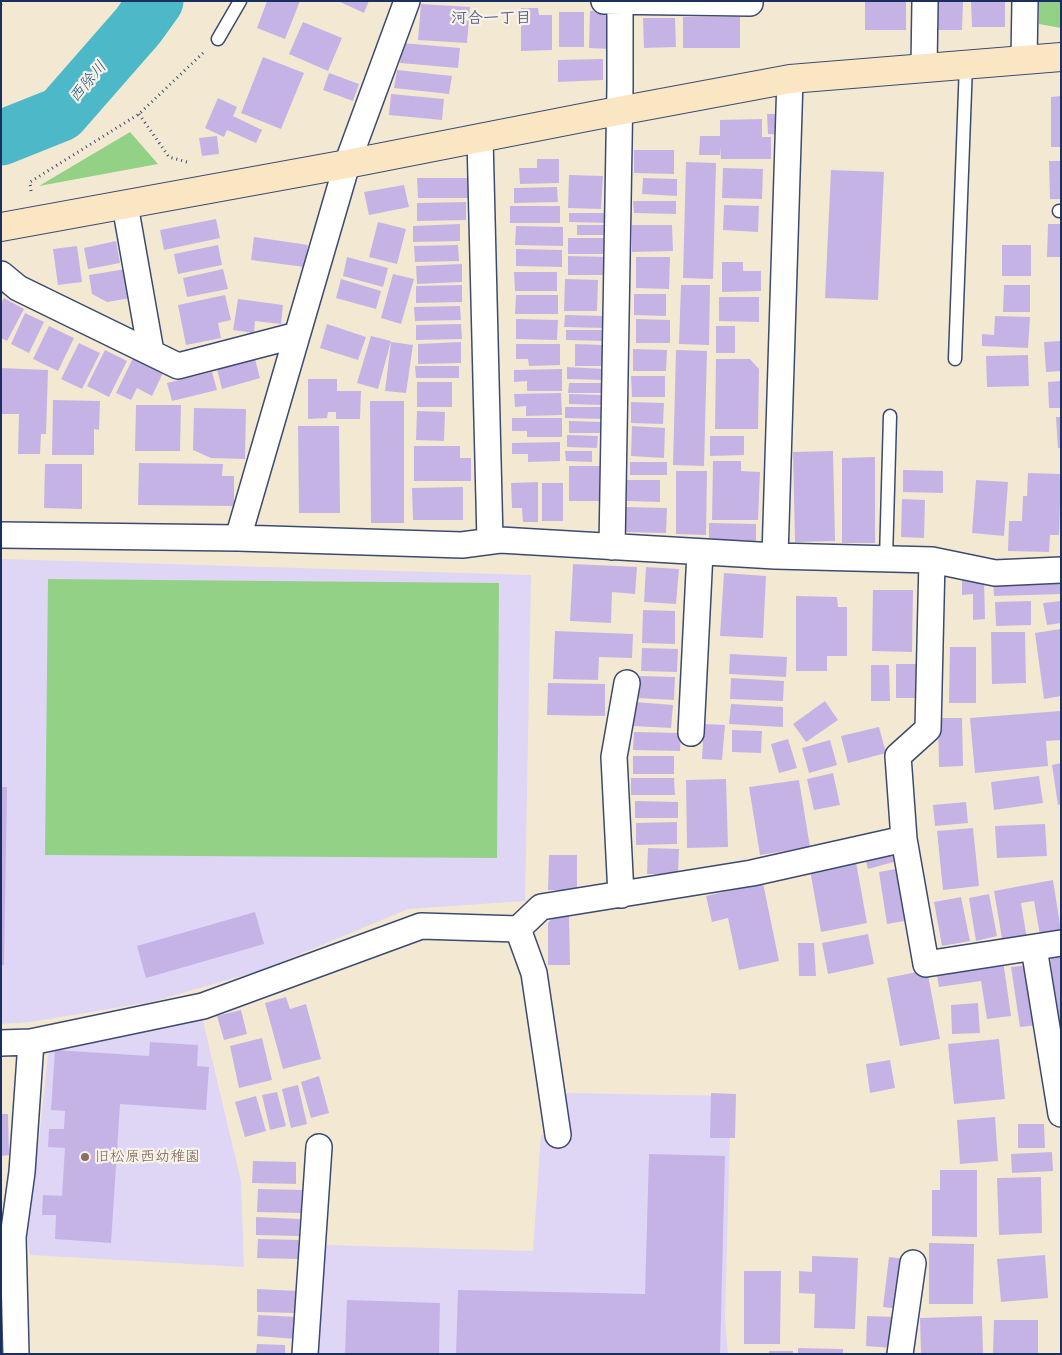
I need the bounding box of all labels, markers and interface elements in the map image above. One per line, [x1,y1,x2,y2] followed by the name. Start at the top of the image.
[451,8,531,28] district label: 河合一丁目
[65,57,111,107] water label: 西除川
[95,1148,200,1166] place label: 旧松原西幼稚園
[79,1151,91,1163] marker: 旧松原西幼稚園

